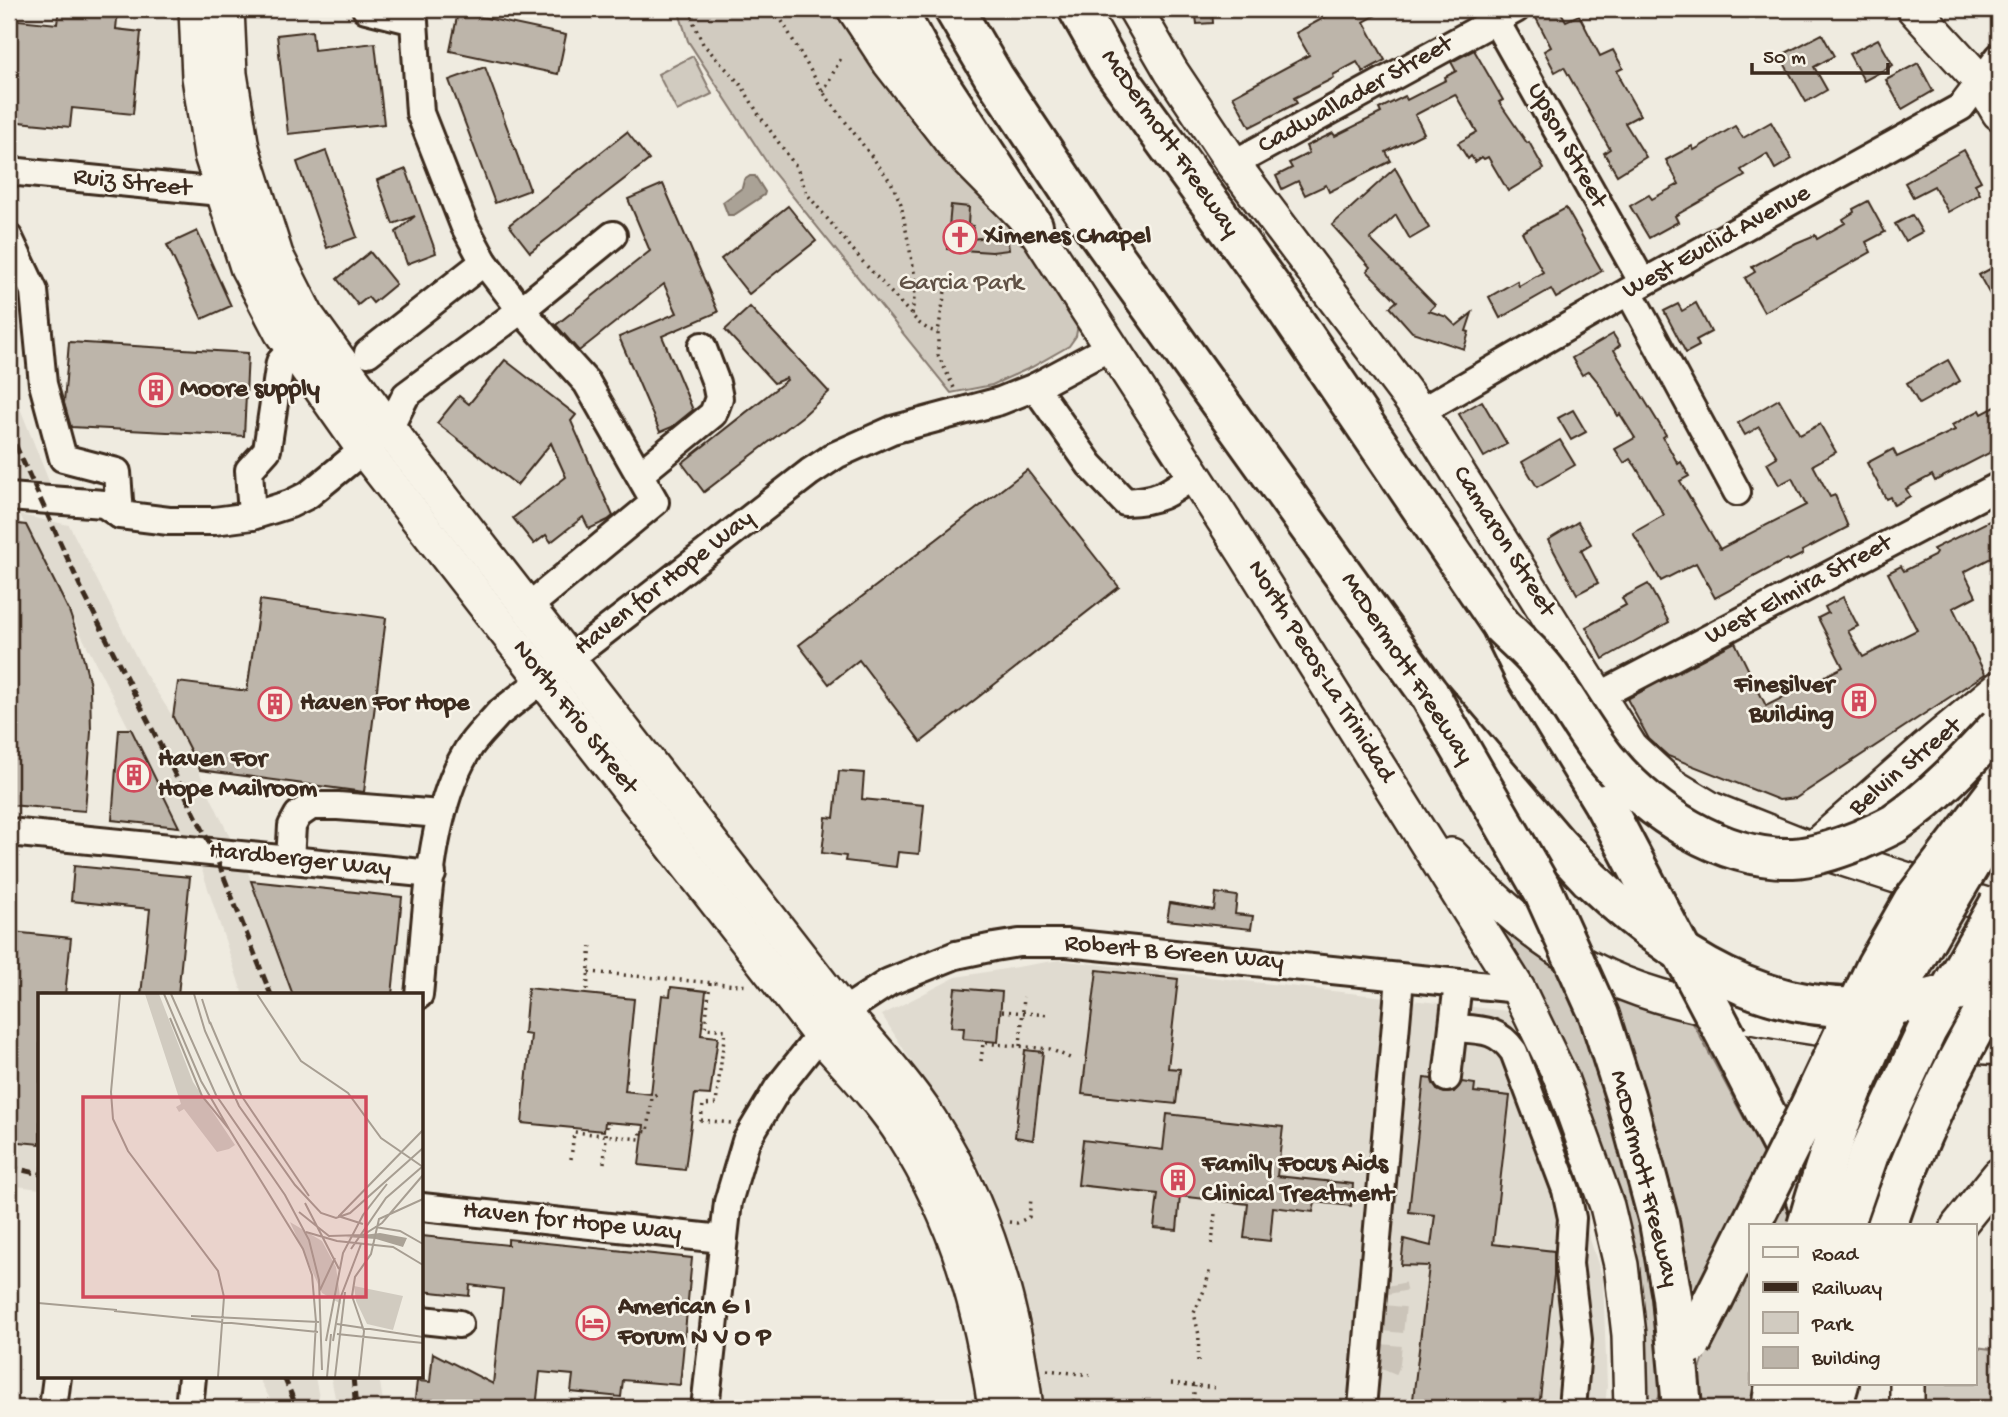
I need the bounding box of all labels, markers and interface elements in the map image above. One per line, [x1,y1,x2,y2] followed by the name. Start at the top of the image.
[1253,29,1461,162] street label: Cadwallader Street
[1752,32,1889,76] scale bar
[1092,44,1246,244] street label: McDermott Freeway
[1763,47,1806,72] text: 50 m
[1519,78,1614,216] street label: Upson Street
[71,162,195,206] street label: Ruiz Street
[1618,178,1817,307] street label: West Euclid Avenue
[941,218,979,256] church icon: Ximenes Chapel
[983,222,1151,253] place label: Ximenes Chapel
[899,269,1026,300] park label: Garcia Park
[137,371,175,409] building icon: Moore supply
[180,375,320,406] place label: Moore supply
[1444,461,1563,625] street label: Camaron Street
[569,504,761,664] street label: Haven for Hope Way
[1700,528,1900,653] street label: West Elmira Street
[1239,555,1402,790] street label: North Pecos-La Trinidad
[1332,567,1480,771] street label: McDermott Freeway
[504,635,645,803] street label: North Frio Street
[1733,671,1837,732] place label: Finesilver Building
[1840,682,1878,720] building icon: Finesilver Building
[256,685,294,723] building icon: Haven For Hope
[300,689,471,720] place label: Haven For Hope
[1843,710,1970,825] street label: Belvin Street
[158,745,318,806] place label: Haven For Hope Mailroom
[115,756,153,794] building icon: Haven For Hope Mailroom
[207,836,393,886] street label: Hardberger Way
[1063,929,1285,979] street label: Robert B Green Way
[38,993,424,1378] inset map
[1601,1067,1685,1291] street label: McDermott Freeway
[1201,1150,1396,1211] place label: Family Focus Aids Clinical Treatment
[1159,1161,1197,1199] building icon: Family Focus Aids Clinical Treatment
[461,1196,683,1250] street label: Haven for Hope Way
[1749,1224,1976,1386] legend
[1812,1244,1860,1269] text: Road
[1812,1278,1882,1303] text: Railway
[617,1293,772,1354] place label: American G I Forum N V O P
[574,1304,612,1342] hotel icon: American G I Forum N V O P
[1811,1314,1855,1339] text: Park
[1811,1348,1881,1373] text: Building

